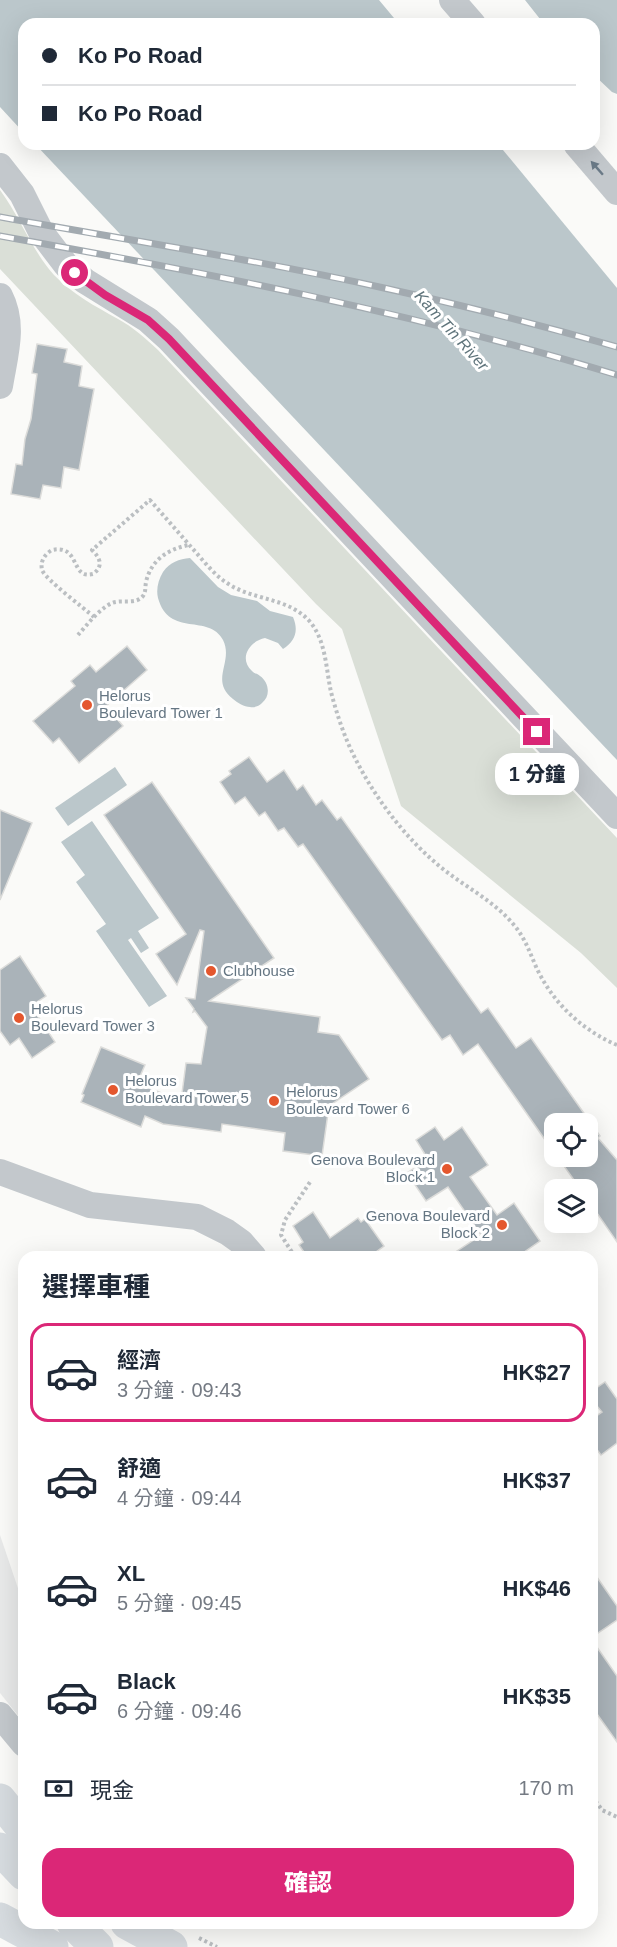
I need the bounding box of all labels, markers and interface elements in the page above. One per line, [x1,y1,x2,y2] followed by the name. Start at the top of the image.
[78,43,203,68] text: Ko Po Road
[78,101,203,126] text: Ko Po Road
[590,160,603,176] one-way arrow
[61,259,88,286] route start
[411,287,492,374] water label: Kam Tin River
[99,687,223,721] place label: Helorus Boulevard Tower 1
[80,698,94,712] marker: Helorus Boulevard Tower 1
[523,718,550,745] route end
[495,753,579,795] callout: 1 分鐘
[509,763,565,785] text: 1 分鐘
[223,962,295,979] place label: Clubhouse
[204,964,218,978] marker: Clubhouse
[31,1000,155,1034] place label: Helorus Boulevard Tower 3
[12,1011,26,1025] marker: Helorus Boulevard Tower 3
[125,1072,249,1106] place label: Helorus Boulevard Tower 5
[106,1083,120,1097] marker: Helorus Boulevard Tower 5
[286,1083,410,1117] place label: Helorus Boulevard Tower 6
[267,1094,281,1108] marker: Helorus Boulevard Tower 6
[544,1113,598,1233] map controls
[544,1113,598,1167] button: locate
[311,1151,435,1185] place label: Genova Boulevard Block 1
[440,1162,454,1176] marker: Genova Boulevard Block 1
[544,1179,598,1233] button: layers
[366,1207,490,1241] place label: Genova Boulevard Block 2
[495,1218,509,1232] marker: Genova Boulevard Block 2
[42,1272,150,1302] text: 選擇車種
[45,1346,99,1400] icon: car
[117,1348,161,1373] text: 經濟
[503,1360,571,1385] text: HK$27
[117,1379,242,1401] text: 3 分鐘 · 09:43
[45,1454,99,1508] icon: car
[117,1456,161,1481] text: 舒適
[503,1468,571,1493] text: HK$37
[117,1487,242,1509] text: 4 分鐘 · 09:44
[117,1561,145,1586] text: XL
[45,1562,99,1616] icon: car
[503,1576,571,1601] text: HK$46
[117,1592,242,1614] text: 5 分鐘 · 09:45
[117,1669,176,1694] text: Black
[45,1670,99,1724] icon: car
[503,1684,571,1709] text: HK$35
[117,1700,242,1722] text: 6 分鐘 · 09:46
[42,1772,75,1805] icon: cash
[518,1777,574,1799] text: 170 m
[90,1778,134,1803] text: 現金
[42,1848,574,1917] button: 確認

